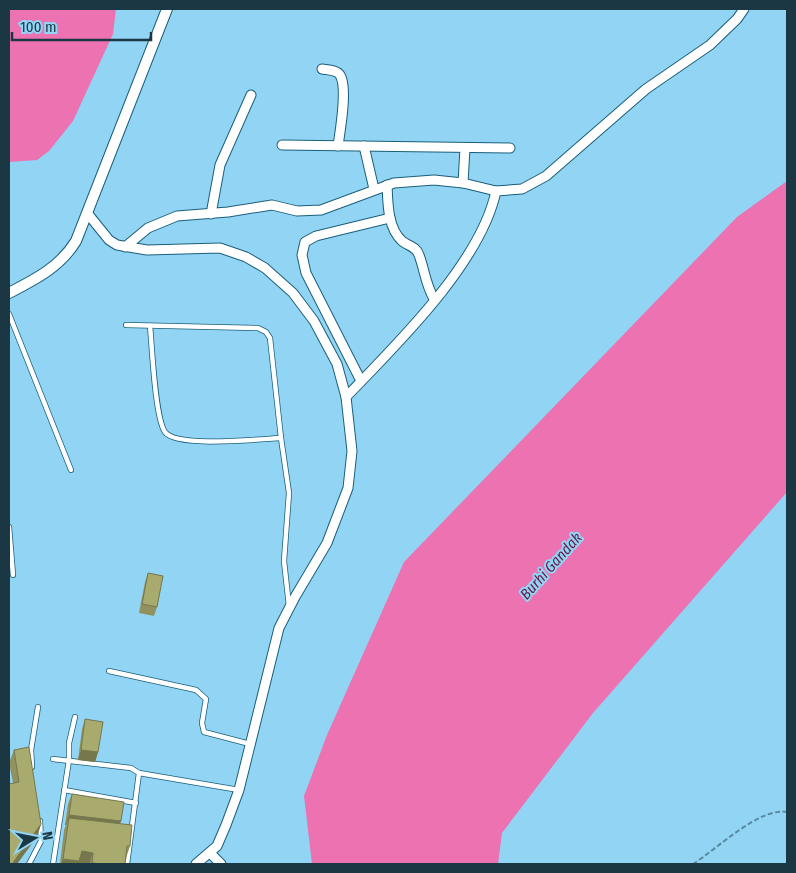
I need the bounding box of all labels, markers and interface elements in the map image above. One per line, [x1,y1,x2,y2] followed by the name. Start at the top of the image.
[12,10,151,42] scale bar
[20,18,57,36] text: 100 m
[516,528,586,603] water label: Burhi Gandak
[10,813,60,863] north arrow
[38,830,56,841] text: N

